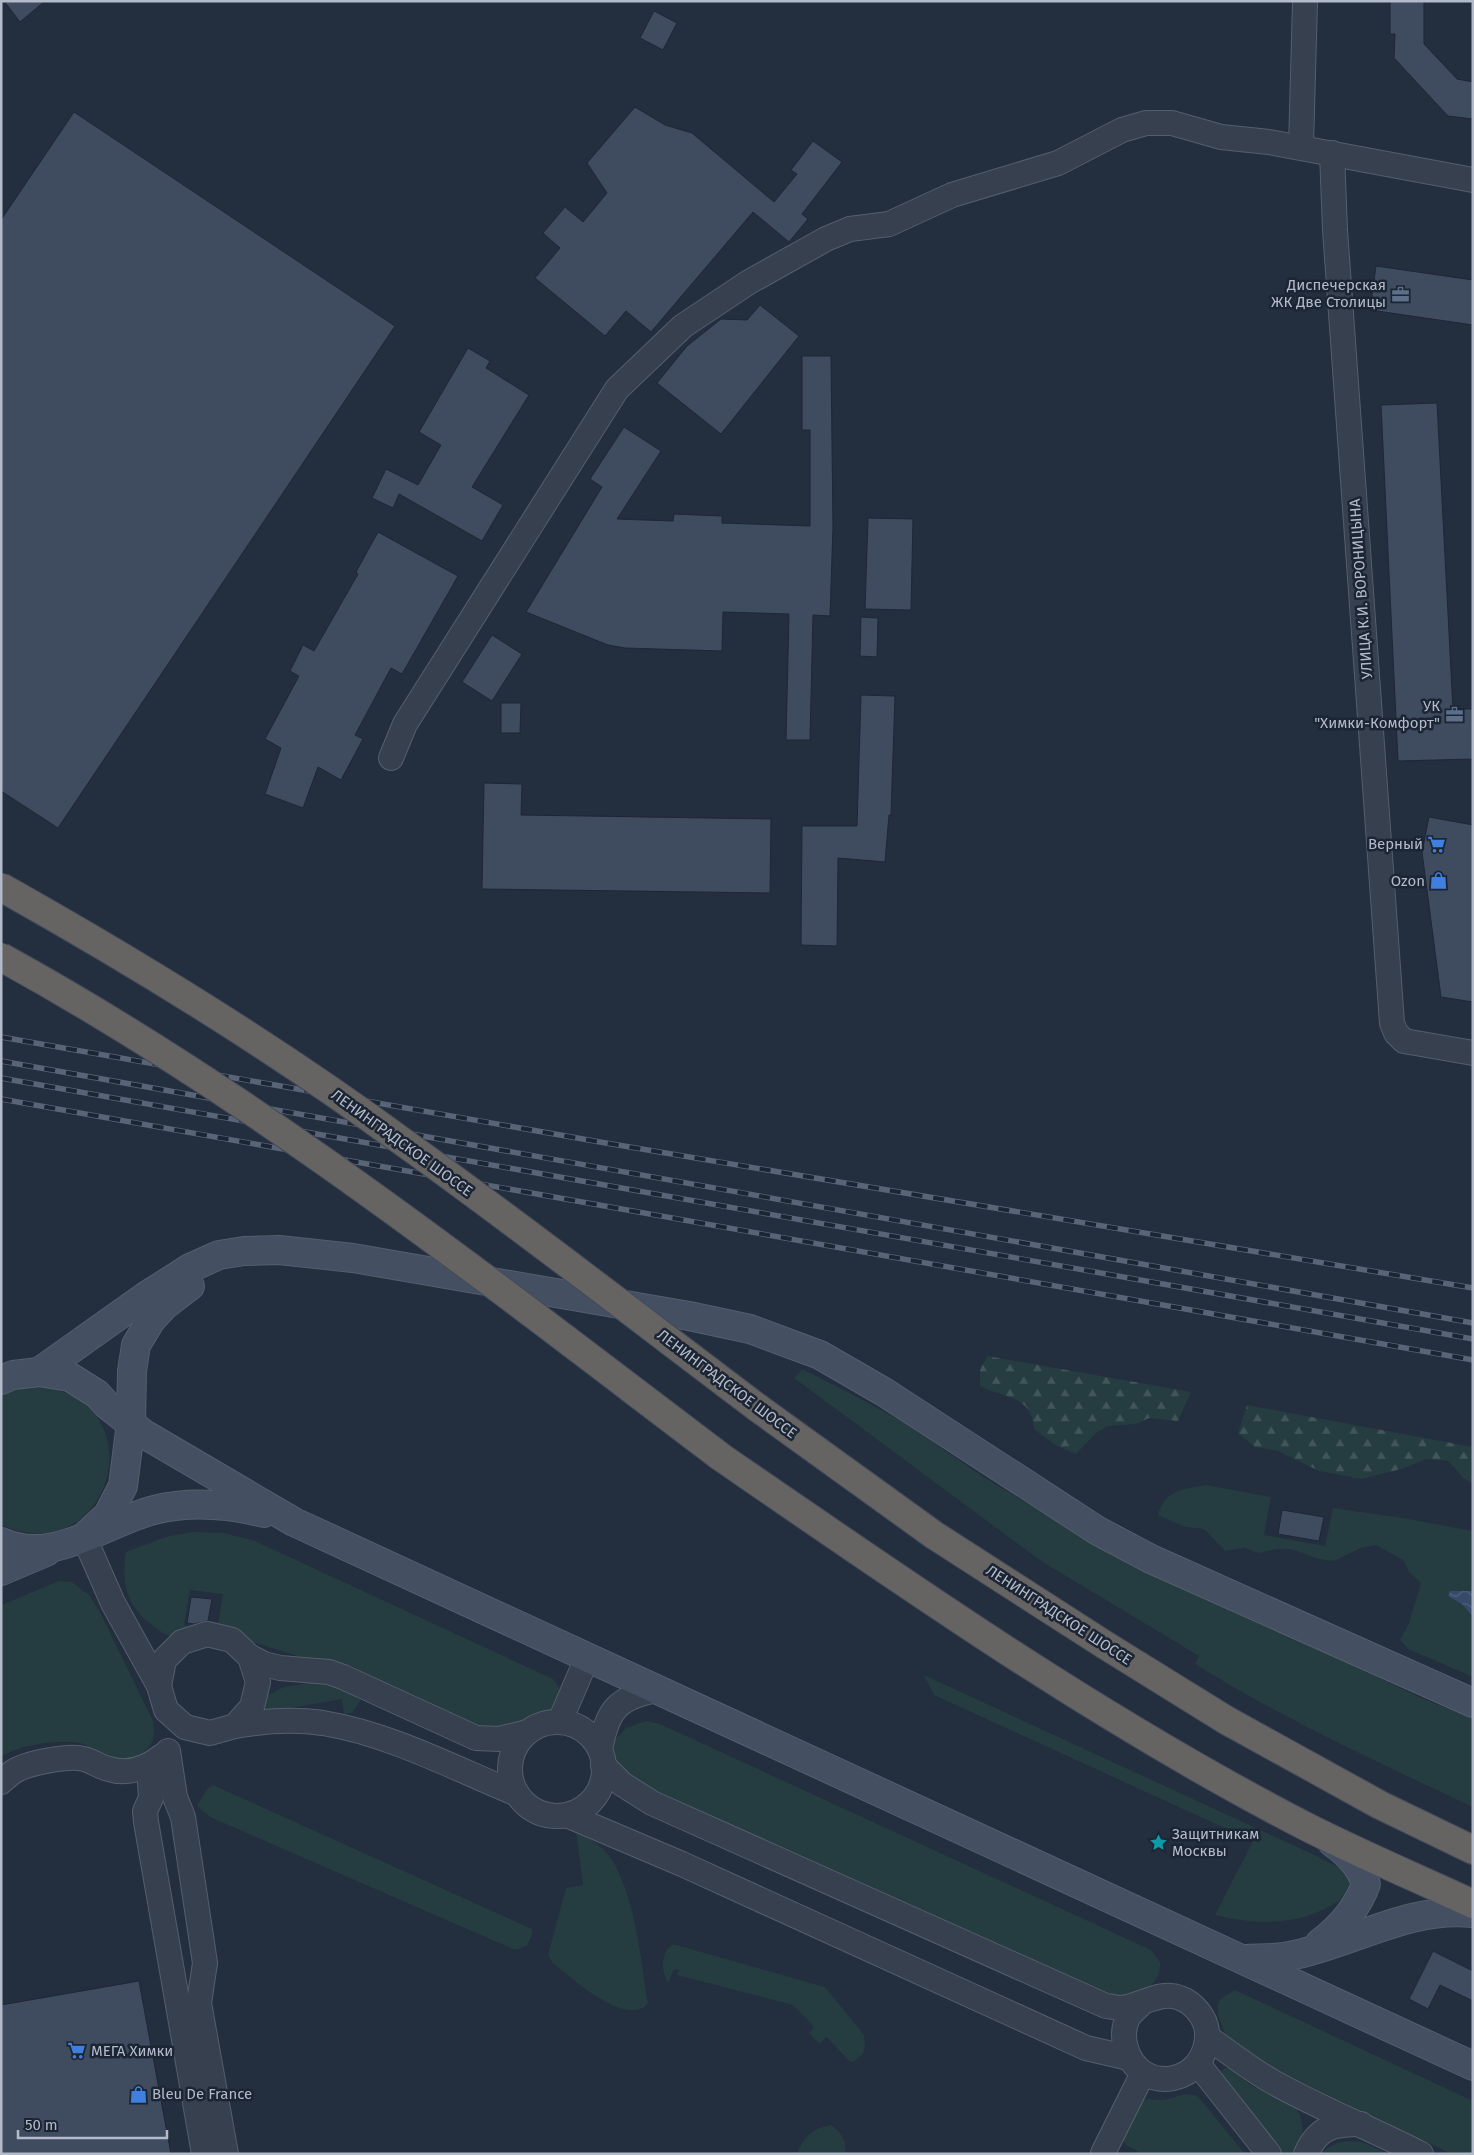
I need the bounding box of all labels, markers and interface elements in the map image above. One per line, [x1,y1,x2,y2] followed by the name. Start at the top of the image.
[1271,276,1386,311] place label: Диспечерская ЖК Две Столицы
[1390,284,1410,304] office icon: Диспечерская ЖК Две Столицы
[1346,498,1376,680] street label: УЛИЦА К.И. ВОРОНИЦЫНА
[1314,697,1440,732] place label: УК "Химки-Комфорт"
[1444,705,1464,725] office icon: УК "Химки-Комфорт"
[1427,834,1447,854] supermarket icon: Верный
[1368,835,1423,853] place label: Верный
[1429,871,1449,891] shop icon: Ozon
[1391,872,1425,890] place label: Ozon
[328,1086,476,1200] street label: ЛЕНИНГРАДСКОЕ ШОССЕ
[654,1326,800,1442] street label: ЛЕНИНГРАДСКОЕ ШОССЕ
[983,1561,1135,1669] street label: ЛЕНИНГРАДСКОЕ ШОССЕ
[1172,1825,1259,1860] place label: Защитникам Москвы
[1148,1833,1168,1853] place icon: Защитникам Москвы
[67,2041,87,2061] supermarket icon: МЕГА Химки
[91,2042,173,2060] place label: МЕГА Химки
[128,2084,148,2104] shop icon: Bleu De France
[152,2085,252,2103] place label: Bleu De France
[18,2108,166,2140] scale bar
[25,2116,58,2134] text: 50 m

